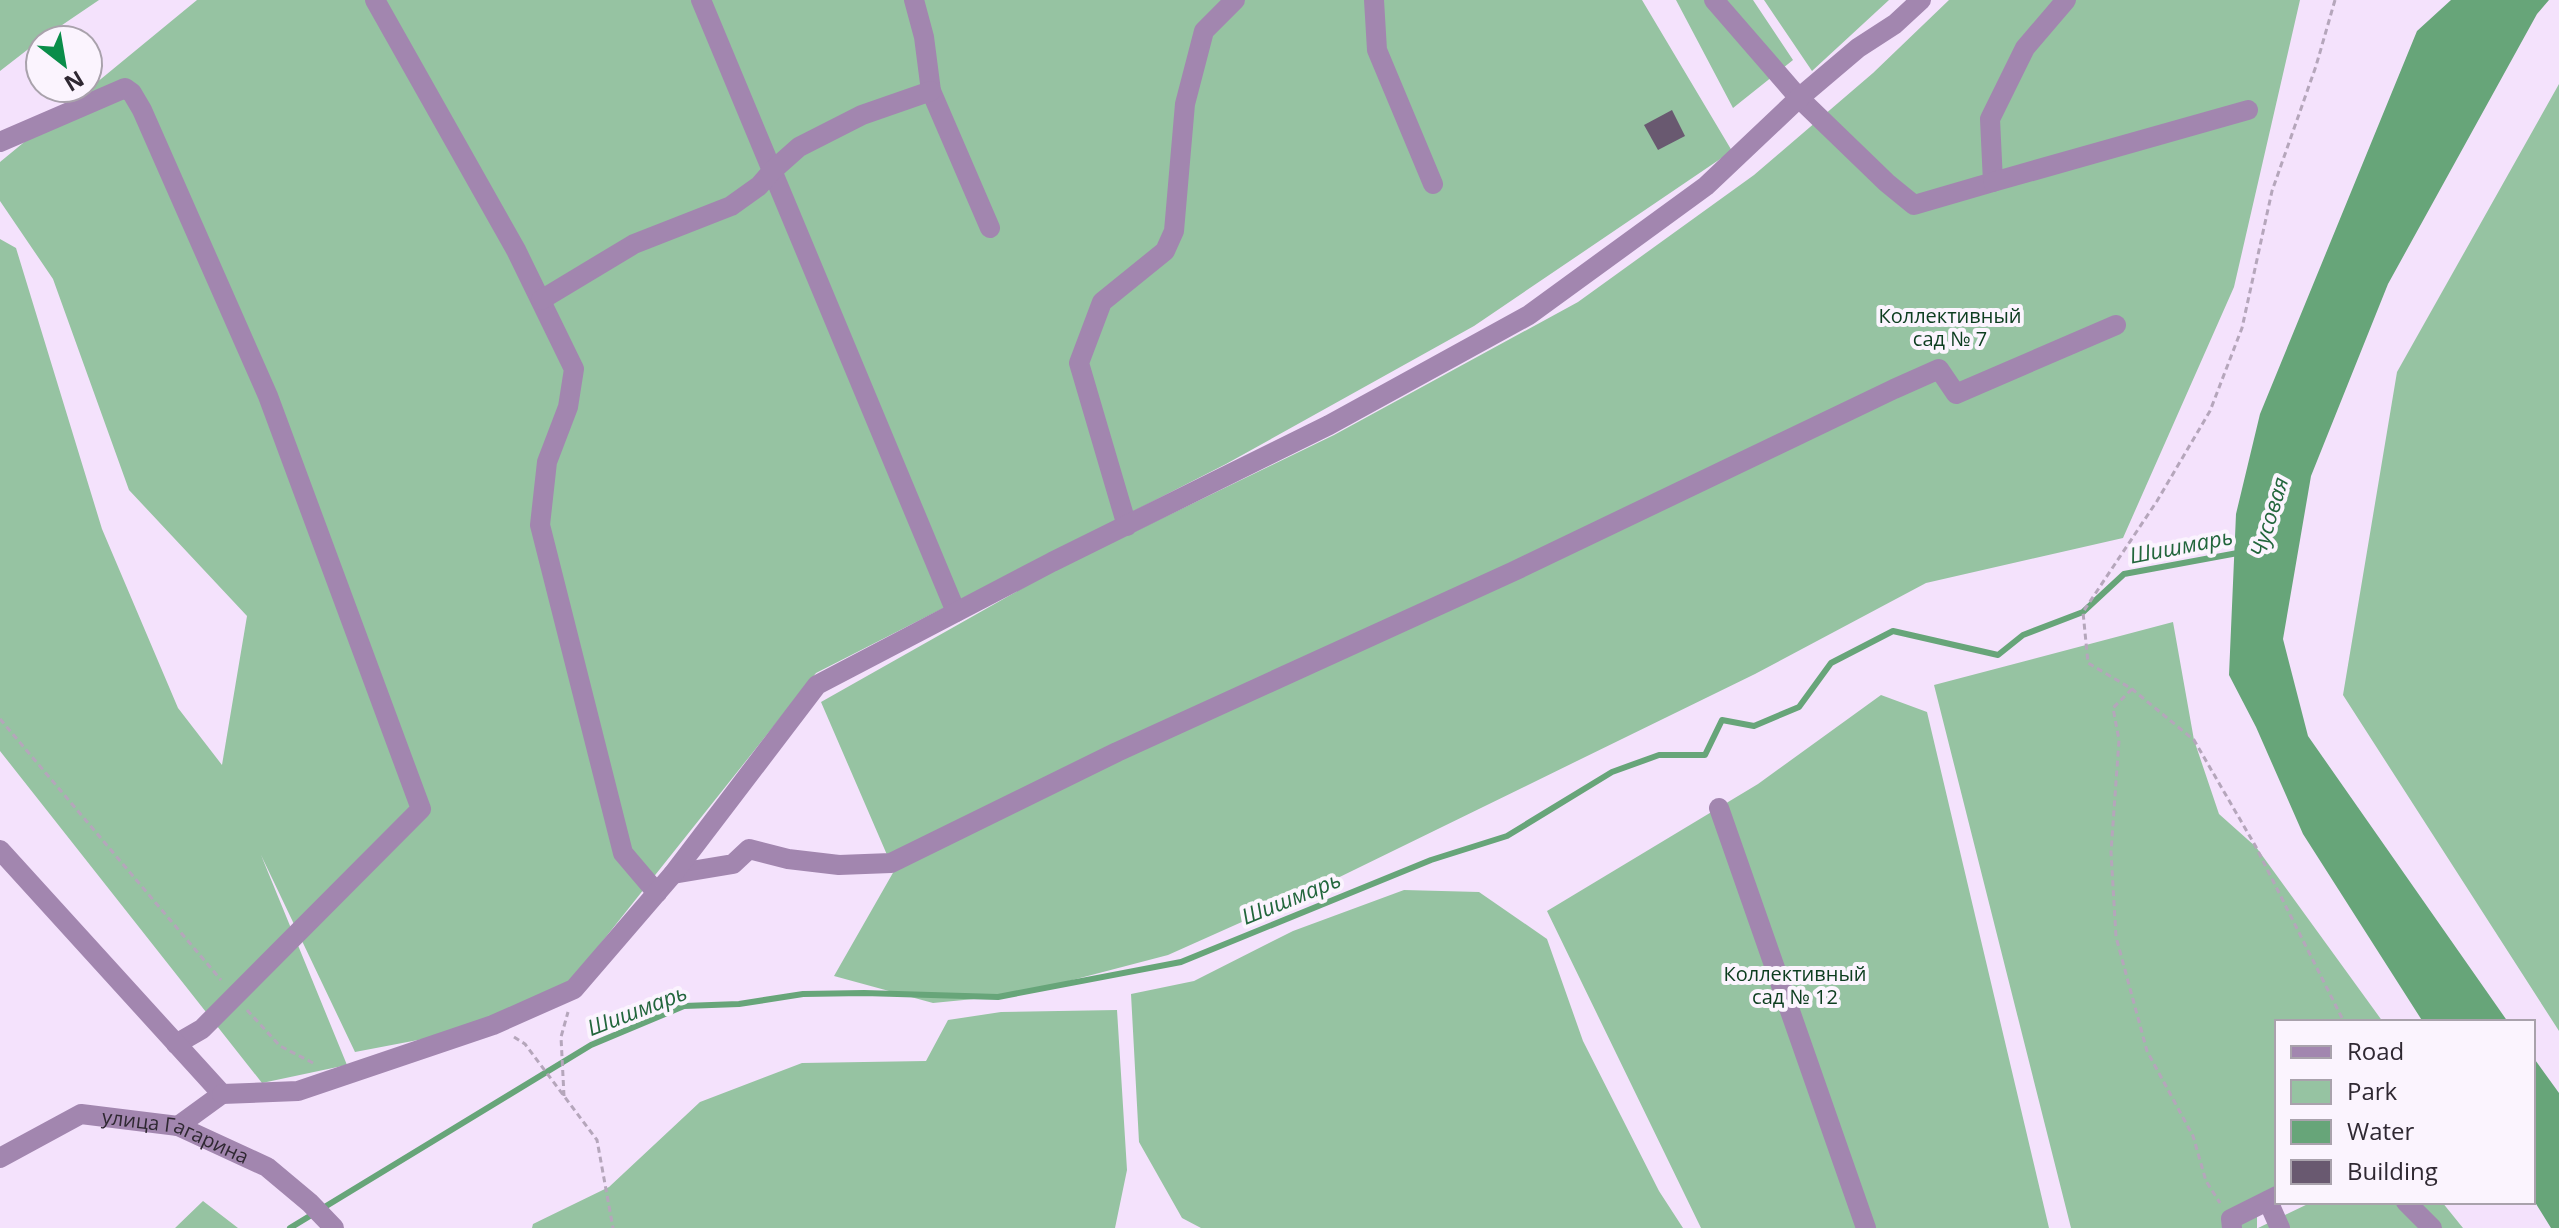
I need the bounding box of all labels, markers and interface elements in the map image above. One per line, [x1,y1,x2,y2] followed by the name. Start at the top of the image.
[24,24,104,104] north arrow
[59,65,90,99] text: N
[1878,302,2022,352] park label: Коллективный сад № 7
[2242,473,2294,560] water label: Чусовая
[2127,520,2235,570] water label: Шишмарь
[1236,864,1345,931] water label: Шишмарь
[1723,960,1867,1010] park label: Коллективный сад № 12
[582,976,691,1042] water label: Шишмарь
[2275,1020,2535,1204] legend
[2347,1034,2404,1067] text: Road
[2347,1074,2398,1107] text: Park
[101,1103,253,1170] street label: улица Гагарина
[2347,1114,2415,1147] text: Water
[2347,1154,2438,1187] text: Building

